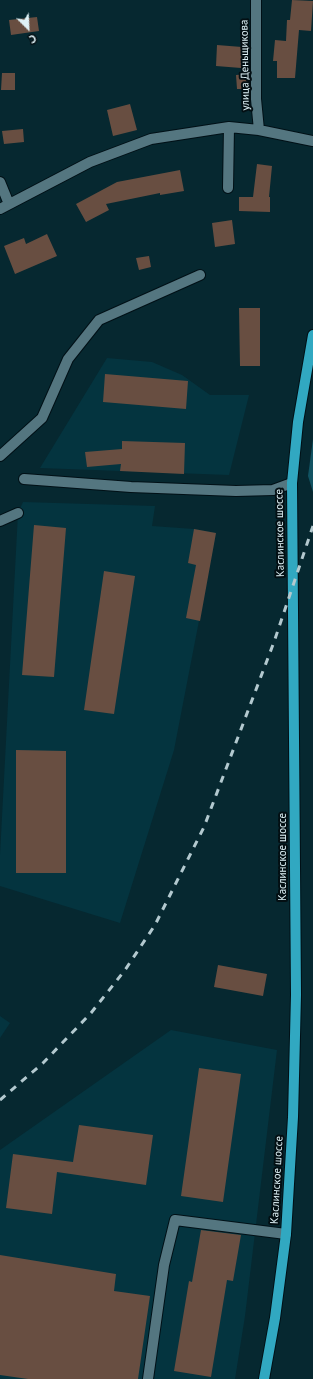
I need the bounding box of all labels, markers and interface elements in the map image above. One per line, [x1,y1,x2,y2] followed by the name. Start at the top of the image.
[8,8,48,48] north arrow
[238,19,252,111] street label: улица Деньщикова
[27,31,39,47] text: С
[273,489,287,577] street label: Каслинское шоссе
[276,813,290,901] street label: Каслинское шоссе
[268,1136,286,1224] street label: Каслинское шоссе

